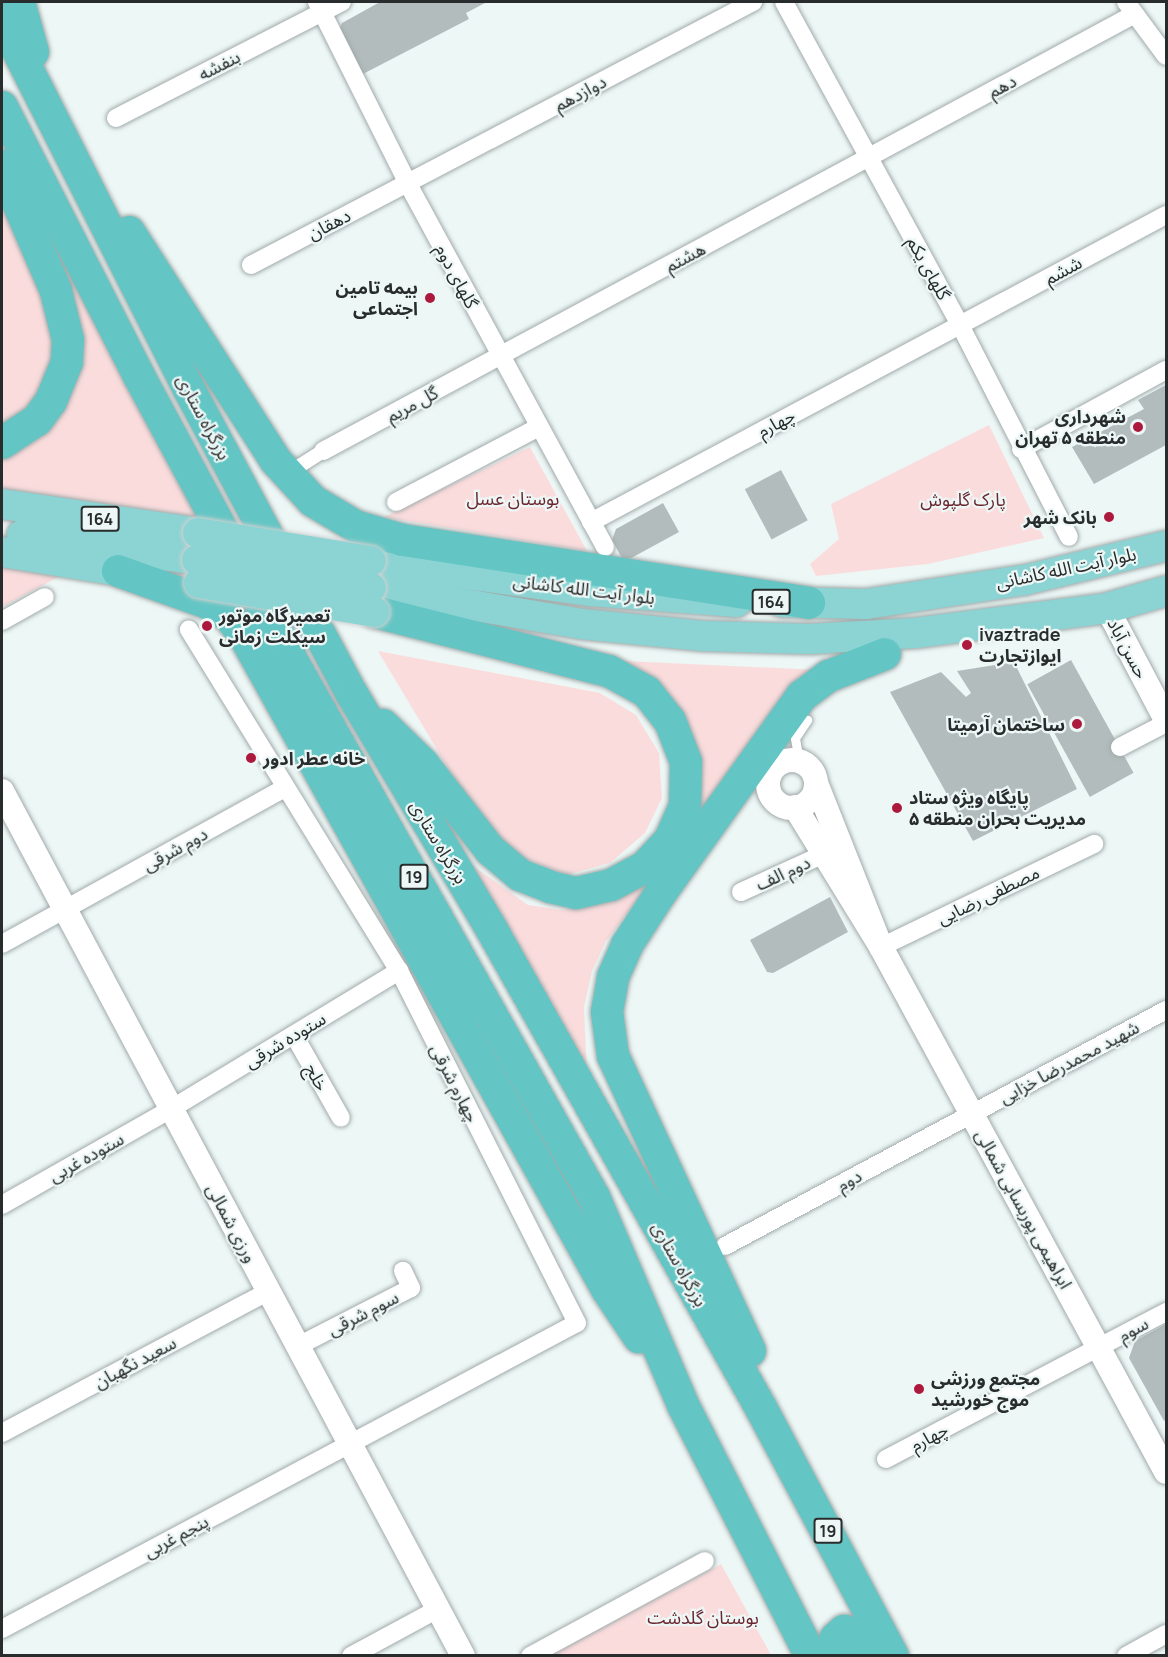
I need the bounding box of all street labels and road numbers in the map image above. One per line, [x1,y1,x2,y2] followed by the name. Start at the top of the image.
[195,45,243,85] street label: بنفشه
[550,70,610,116] street label: دوازدهم
[984,70,1020,102] street label: دهم
[304,204,354,244] street label: دهقان
[903,233,955,303] street label: گلهای یکم
[661,237,709,277] street label: هشتم
[431,240,483,312] street label: گلهای دوم
[1040,251,1086,289] street label: ششم
[173,371,235,463] street label: بزرگراه ستاری
[382,381,442,427] street label: گل مریم
[753,404,799,442] street label: چهارم
[80,506,120,532] road number: 164
[994,543,1138,593] street label: بلوار آیت الله کاشانی
[512,570,656,608] street label: بلوار آیت الله کاشانی
[752,589,790,615] road number: 164
[1103,614,1153,682] street label: حسن آباد
[406,796,472,888] street label: بزرگراه ستاری
[139,822,211,876] street label: دوم شرقی
[752,851,814,895] street label: دوم الف
[933,861,1043,929] street label: مصطفی رضایی
[399,864,429,890] road number: 19
[241,1007,329,1073] street label: ستوده شرقی
[995,1016,1143,1108] street label: شهید محمدرضا خزایی
[426,1040,484,1126] street label: چهارم شرقی
[301,1060,333,1094] street label: خلج
[971,1125,1077,1293] street label: ابراهیمی پوربسابی شمالی
[45,1128,127,1186] street label: ستوده غربی
[833,1165,865,1195] street label: دوم
[202,1180,262,1266] street label: ورزی شمالی
[648,1218,712,1310] street label: بزرگراه ستاری
[324,1286,402,1340] street label: سوم شرقی
[1114,1312,1152,1346] street label: سوم
[90,1331,180,1393] street label: سعید نگهبان
[906,1418,952,1456] street label: چهارم
[140,1510,212,1562] street label: پنجم غربی
[813,1518,843,1544] road number: 19

